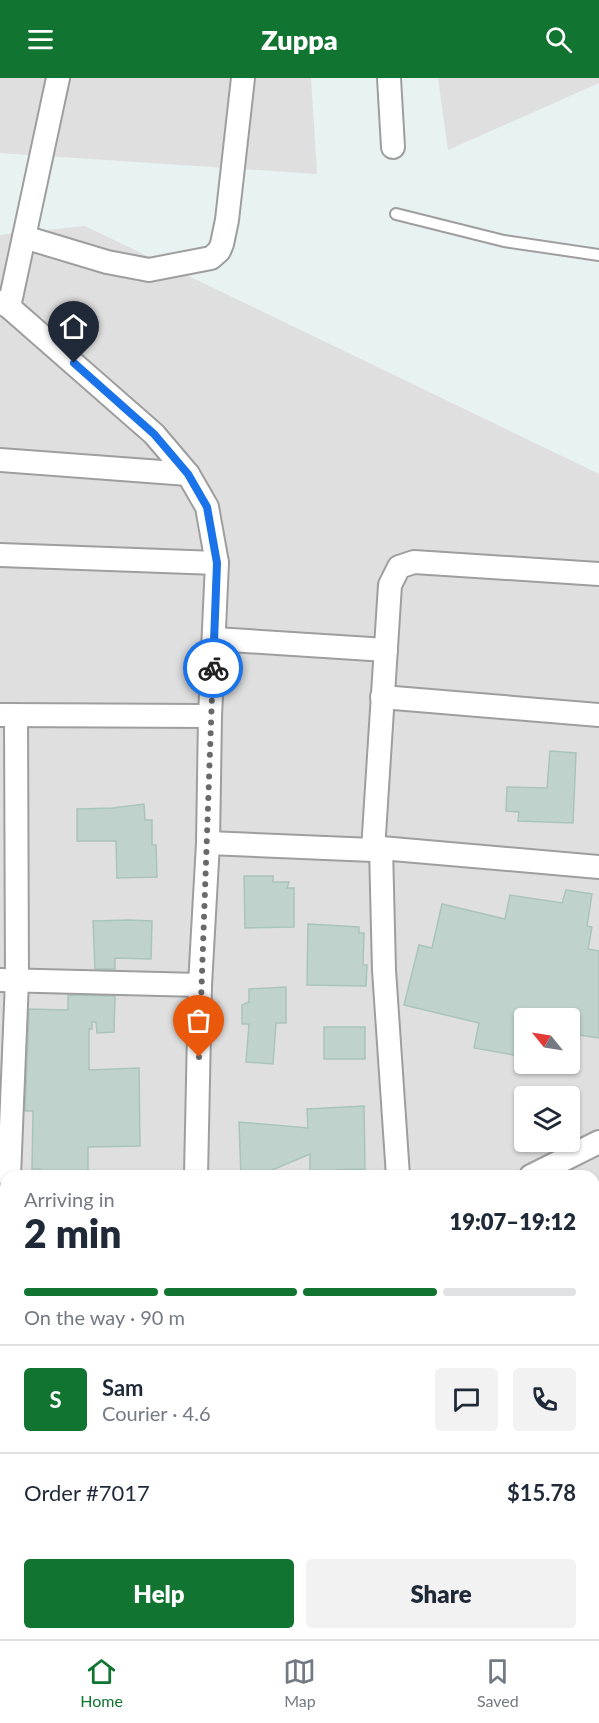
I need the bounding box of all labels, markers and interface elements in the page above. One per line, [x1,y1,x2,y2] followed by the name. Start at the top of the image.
[24,23,57,56] icon: menu
[261,23,338,56] text: Zuppa
[542,23,575,56] icon: search
[48,301,99,363] pin
[57,310,90,343] icon: home
[183,638,243,698] courier
[197,652,230,685] icon: bike
[173,995,224,1057] pin
[182,1004,215,1037] icon: bag
[514,1008,580,1074] north arrow
[514,1008,580,1152] map controls
[514,1086,580,1152] button: layers
[24,1187,115,1211] text: Arriving in
[450,1208,576,1235] text: 19:07–19:12
[24,1210,121,1256] text: 2 min
[24,1305,185,1329] text: On the way · 90 m
[435,1368,498,1431] button: chat
[513,1368,576,1431] button: phone
[102,1374,144,1401] text: Sam
[49,1386,62,1413] text: S
[102,1401,211,1425] text: Courier · 4.6
[24,1479,150,1506] text: Order #7017
[507,1479,576,1506] text: $15.78
[24,1559,294,1628] button: Help
[306,1559,576,1628] button: Share
[80,1655,123,1710] tab: Home
[283,1655,316,1710] tab: Map
[477,1655,519,1710] tab: Saved

